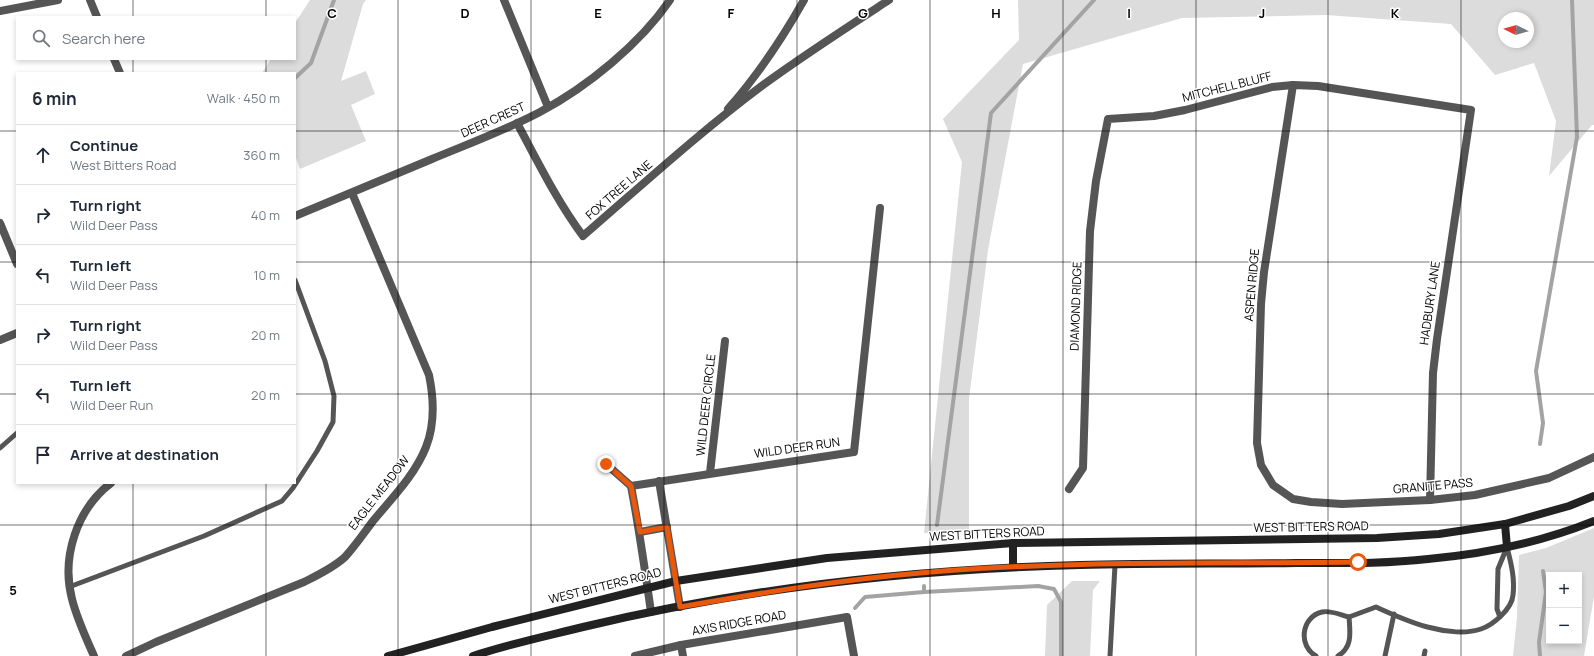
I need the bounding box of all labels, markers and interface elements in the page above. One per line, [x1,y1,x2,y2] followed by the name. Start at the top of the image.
[327,4,337,22] text: C
[460,4,470,22] text: D
[594,4,602,22] text: E
[728,4,735,22] text: F
[858,4,868,22] text: G
[991,4,1001,22] text: H
[1127,4,1131,22] text: I
[1259,4,1265,22] text: J
[1391,4,1400,22] text: K
[1498,12,1534,48] north arrow
[16,16,296,60] search box
[30,27,52,49] icon: search
[62,28,145,49] text: Search here
[1180,67,1273,106] street label: MITCHELL BLUFF
[32,87,77,110] text: 6 min
[207,89,280,107] text: Walk · 450 m
[458,97,529,141] street label: DEER CREST
[70,135,138,156] text: Continue
[32,144,54,166] icon: ahead
[243,146,280,164] text: 360 m
[70,156,177,174] text: West Bitters Road
[582,156,656,223] street label: FOX TREE LANE
[70,195,141,216] text: Turn right
[32,204,54,226] icon: right
[251,206,280,224] text: 40 m
[70,216,158,234] text: Wild Deer Pass
[1240,248,1263,322] street label: ASPEN RIDGE
[70,255,132,276] text: Turn left
[1415,260,1444,346] street label: HADBURY LANE
[1065,261,1086,351] street label: DIAMOND RIDGE
[32,264,54,286] icon: left
[253,266,280,284] text: 10 m
[70,276,158,294] text: Wild Deer Pass
[70,315,141,336] text: Turn right
[32,324,54,346] icon: right
[251,326,280,344] text: 20 m
[70,336,158,354] text: Wild Deer Pass
[692,353,719,457] street label: WILD DEER CIRCLE
[70,375,132,396] text: Turn left
[32,384,54,406] icon: left
[251,386,280,404] text: 20 m
[70,396,153,414] text: Wild Deer Run
[753,433,841,462] street label: WILD DEER RUN
[32,444,54,466] icon: arrive
[70,444,219,465] text: Arrive at destination
[344,451,414,533] street label: EAGLE MEADOW
[597,455,615,473] route end
[1392,474,1474,497] street label: GRANITE PASS
[1253,517,1369,536] street label: WEST BITTERS ROAD
[929,522,1045,545] street label: WEST BITTERS ROAD
[1349,553,1367,571] route start
[547,563,663,608] street label: WEST BITTERS ROAD
[1546,572,1582,644] map controls
[1546,572,1582,608] button: +
[9,581,17,599] text: 5
[691,606,787,639] street label: AXIS RIDGE ROAD
[1546,608,1582,644] button: −

